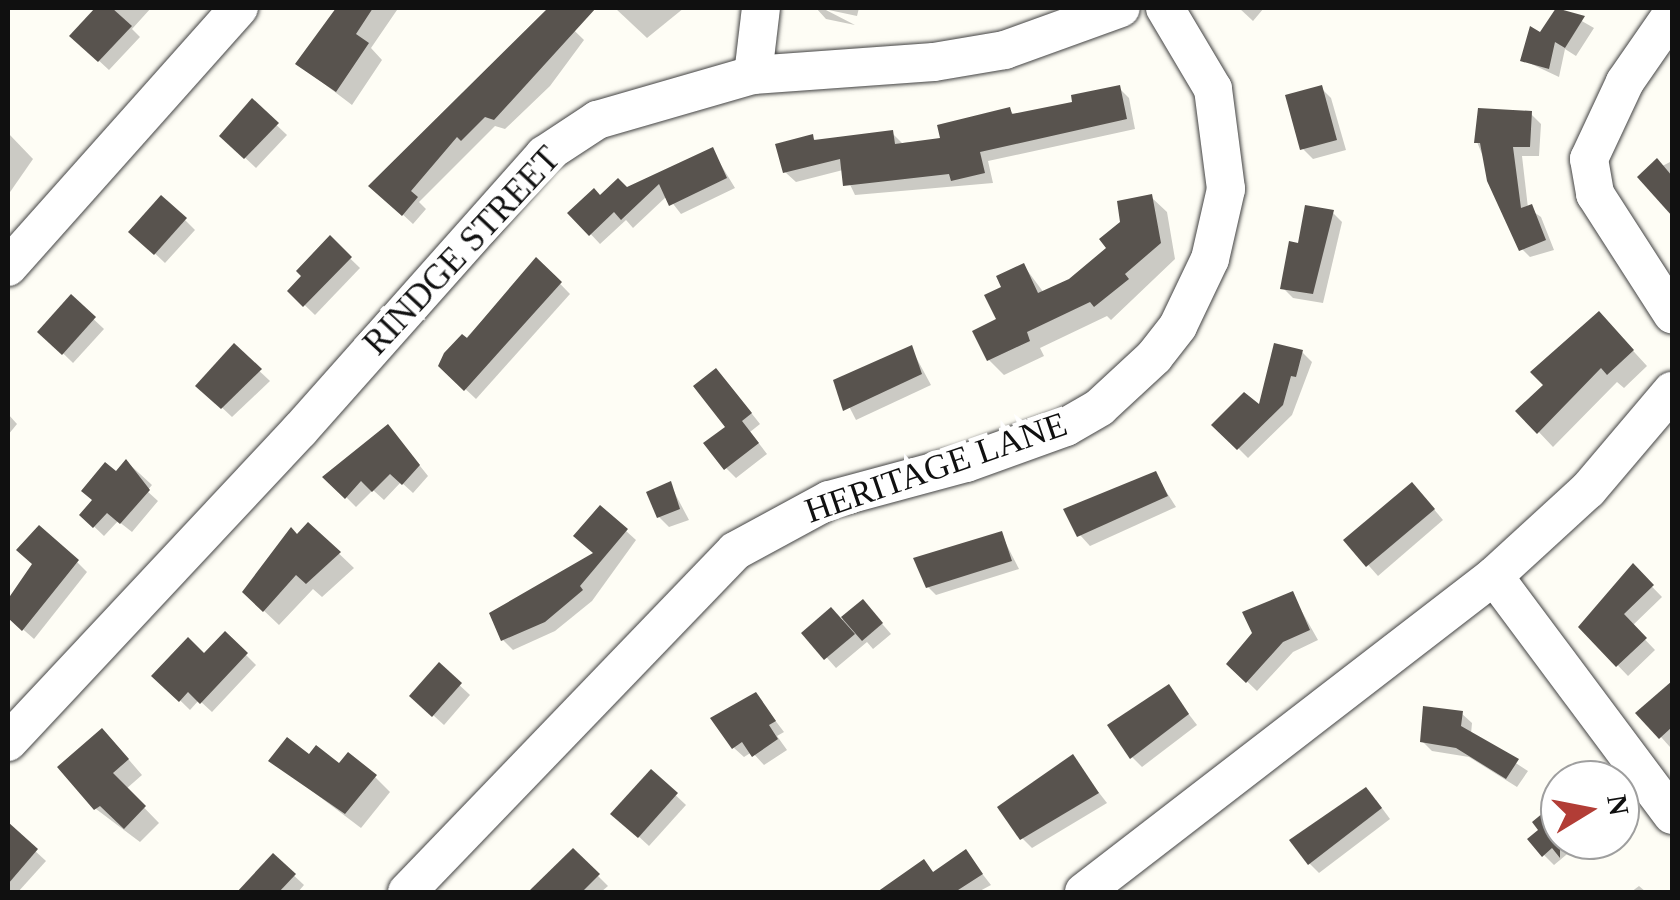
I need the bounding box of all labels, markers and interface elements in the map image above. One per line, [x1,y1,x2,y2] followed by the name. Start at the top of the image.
[355,138,569,364] street label: RINDGE STREET
[800,404,1072,532] street label: HERITAGE LANE
[1540,760,1640,860] north arrow
[1601,792,1635,818] text: N

